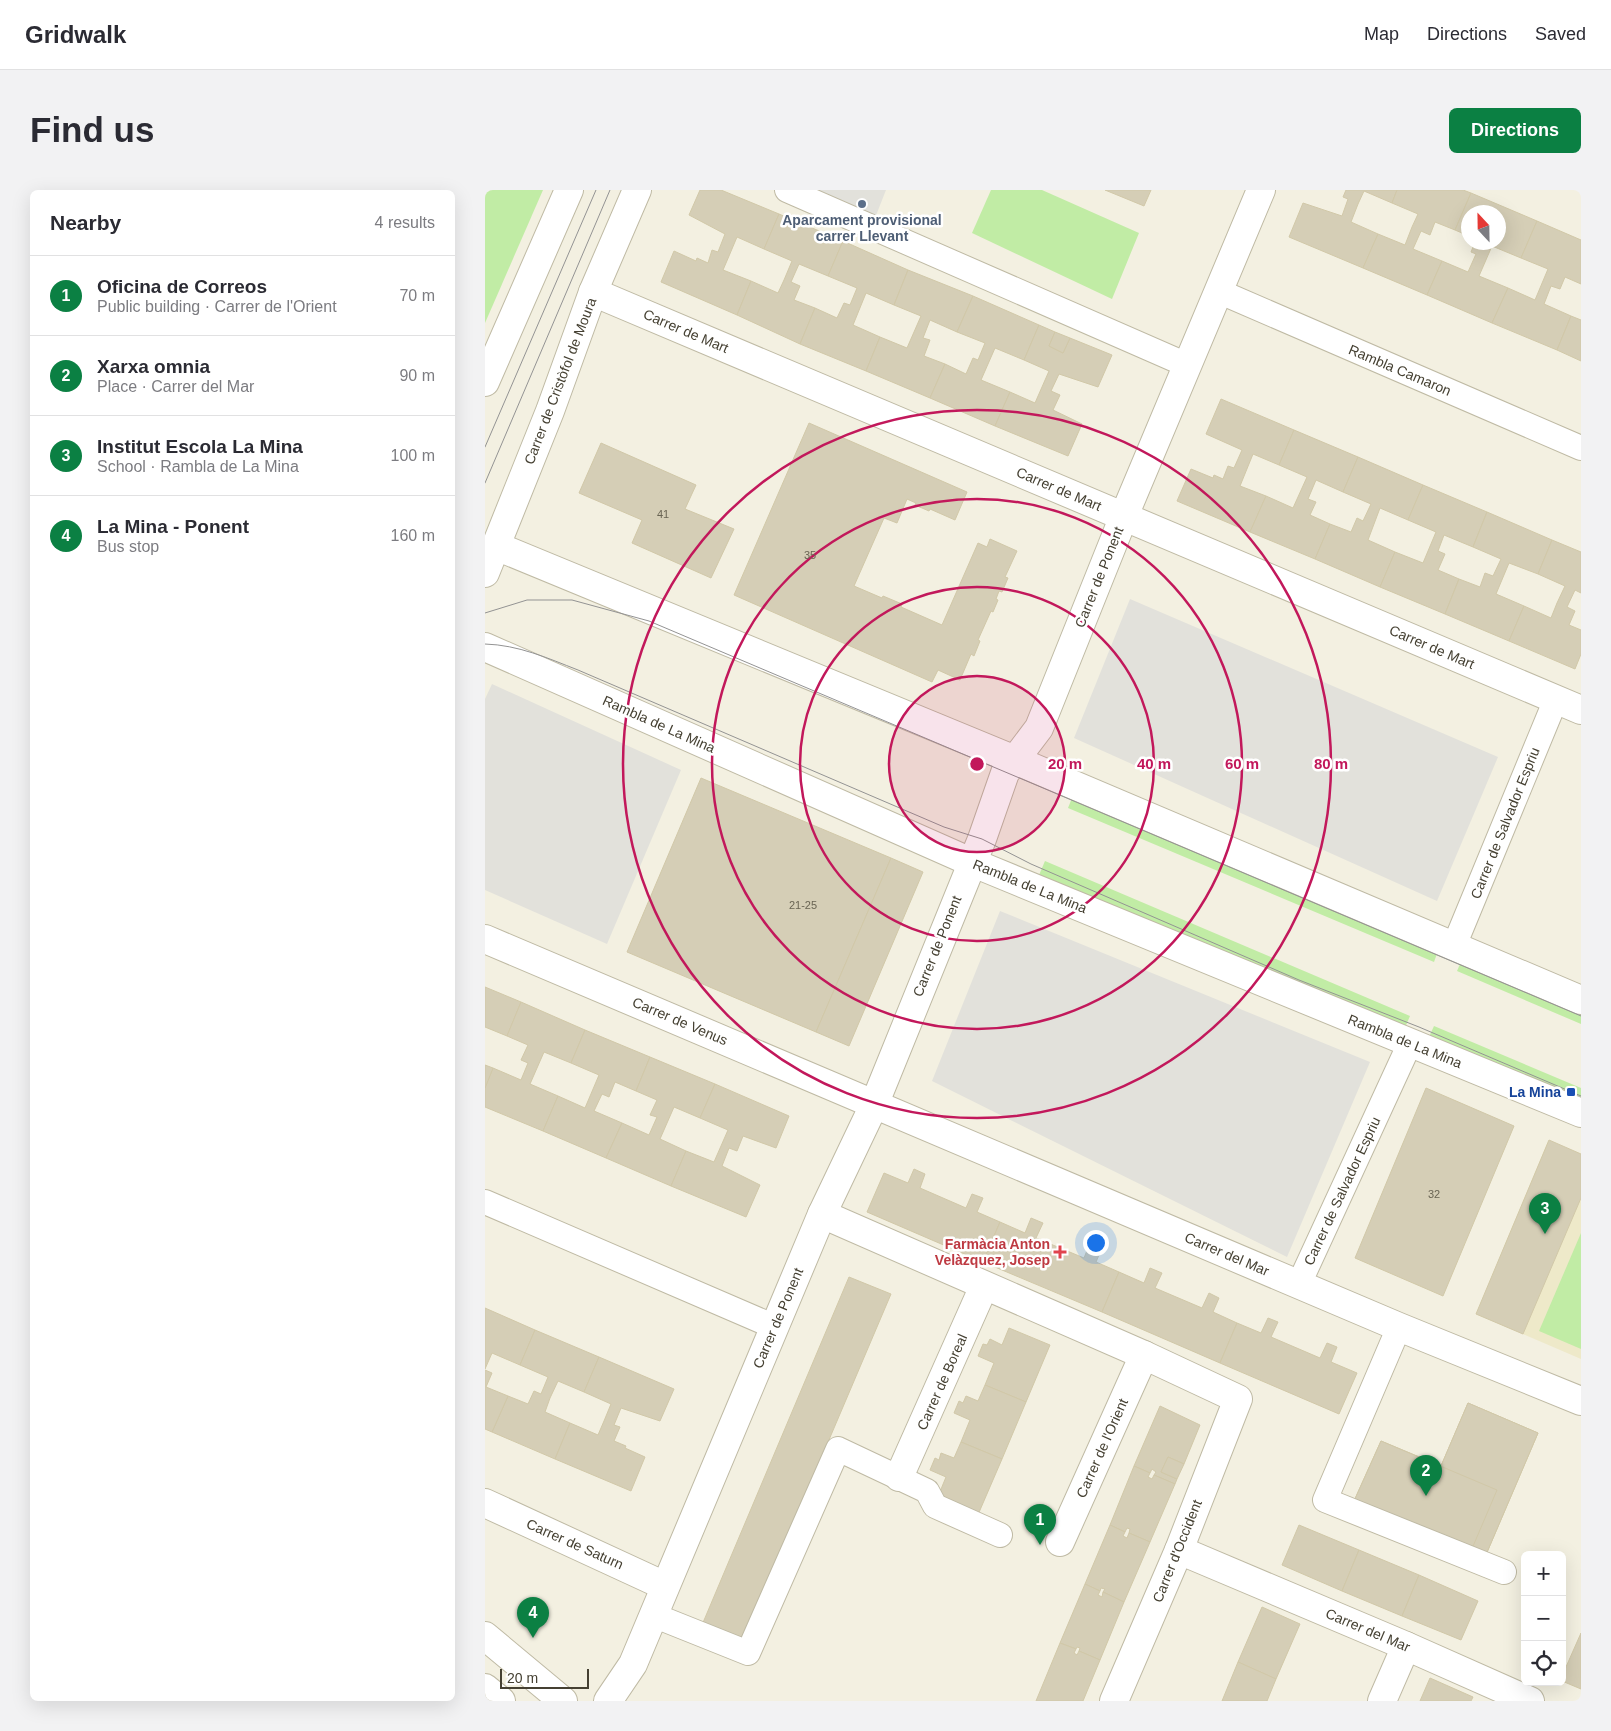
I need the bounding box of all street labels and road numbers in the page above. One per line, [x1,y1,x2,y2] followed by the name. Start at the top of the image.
[521,295,599,467] street label: Carrer de Cristòfol de Moura
[641,306,731,356] street label: Carrer de Mart
[1346,341,1454,399] street label: Rambla Camaron
[1014,464,1104,514] street label: Carrer de Mart
[1071,524,1127,630] street label: Carrer de Ponent
[1387,622,1477,672] street label: Carrer de Mart
[600,692,718,756] street label: Rambla de La Mina
[1467,745,1543,901] street label: Carrer de Salvador Espriu
[971,856,1089,916] street label: Rambla de La Mina
[909,893,965,999] street label: Carrer de Ponent
[630,994,730,1048] street label: Carrer de Venus
[1346,1011,1464,1071] street label: Rambla de La Mina
[1301,1114,1383,1268] street label: Carrer de Salvador Espriu
[1182,1229,1272,1279] street label: Carrer del Mar
[750,1265,806,1371] street label: Carrer de Ponent
[914,1331,970,1433] street label: Carrer de Boreal
[1073,1396,1131,1500] street label: Carrer de l'Orient
[1149,1497,1205,1605] street label: Carrer d'Occident
[524,1515,626,1573] street label: Carrer de Saturn
[1323,1605,1413,1655] street label: Carrer del Mar

